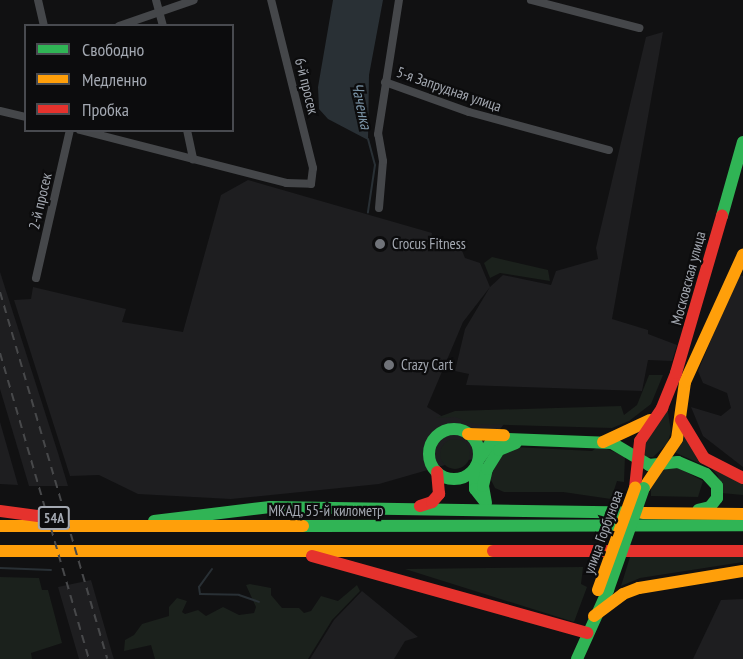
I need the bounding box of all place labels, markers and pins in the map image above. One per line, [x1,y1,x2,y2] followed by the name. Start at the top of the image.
[392,235,466,253] place label: Crocus Fitness
[373,237,387,251] marker: Crocus Fitness
[401,356,453,374] place label: Crazy Cart
[382,358,396,372] marker: Crazy Cart

